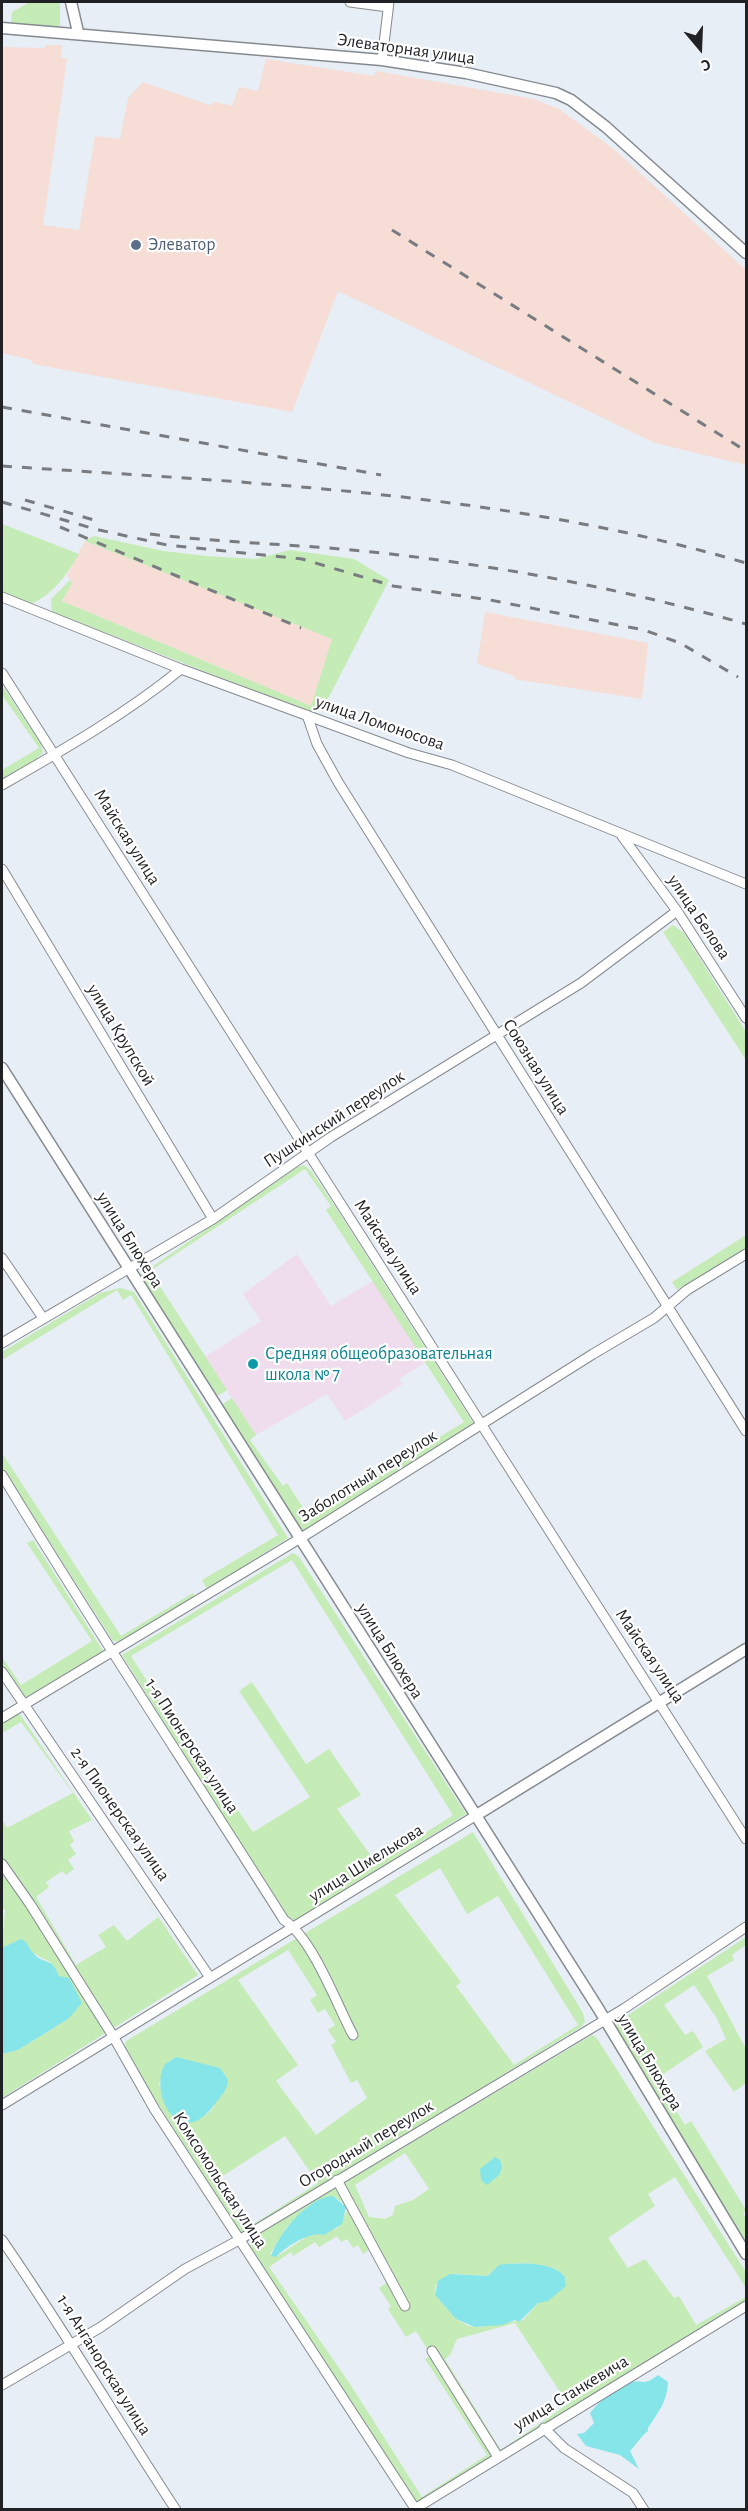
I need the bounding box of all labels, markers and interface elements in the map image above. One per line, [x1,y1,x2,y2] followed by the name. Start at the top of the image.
[670,18,730,78] north arrow
[336,29,476,69] street label: Элеваторная улица
[699,56,713,74] text: С
[148,234,215,256] place label: Элеватор
[129,238,143,252] marker: Элеватор
[313,691,447,755] street label: улица Ломоносова
[89,785,165,889] street label: Майская улица
[663,870,735,964] street label: улица Белова
[82,980,160,1090] street label: улица Крупской
[498,1015,574,1119] street label: Союзная улица
[259,1065,409,1173] street label: Пушкинский переулок
[92,1188,168,1292] street label: улица Блюхера
[349,1195,427,1299] street label: Майская улица
[265,1343,493,1386] place label: Средняя общеобразовательная школа № 7
[246,1357,260,1371] marker: Средняя общеобразовательная школа № 7
[295,1425,441,1527] street label: Заболотный переулок
[352,1599,428,1703] street label: улица Блюхера
[610,1605,690,1707] street label: Майская улица
[140,1674,244,1818] street label: 1-я Пионерская улица
[66,1743,174,1885] street label: 2-я Пионерская улица
[305,1819,427,1907] street label: улица Шмелькова
[613,2010,687,2114] street label: улица Блюхера
[295,2095,437,2193] street label: Огородный переулок
[168,2108,272,2252] street label: Комсомольская улица
[52,2291,156,2439] street label: 1-я Анганорская улица
[510,2350,632,2436] street label: улица Станкевича

